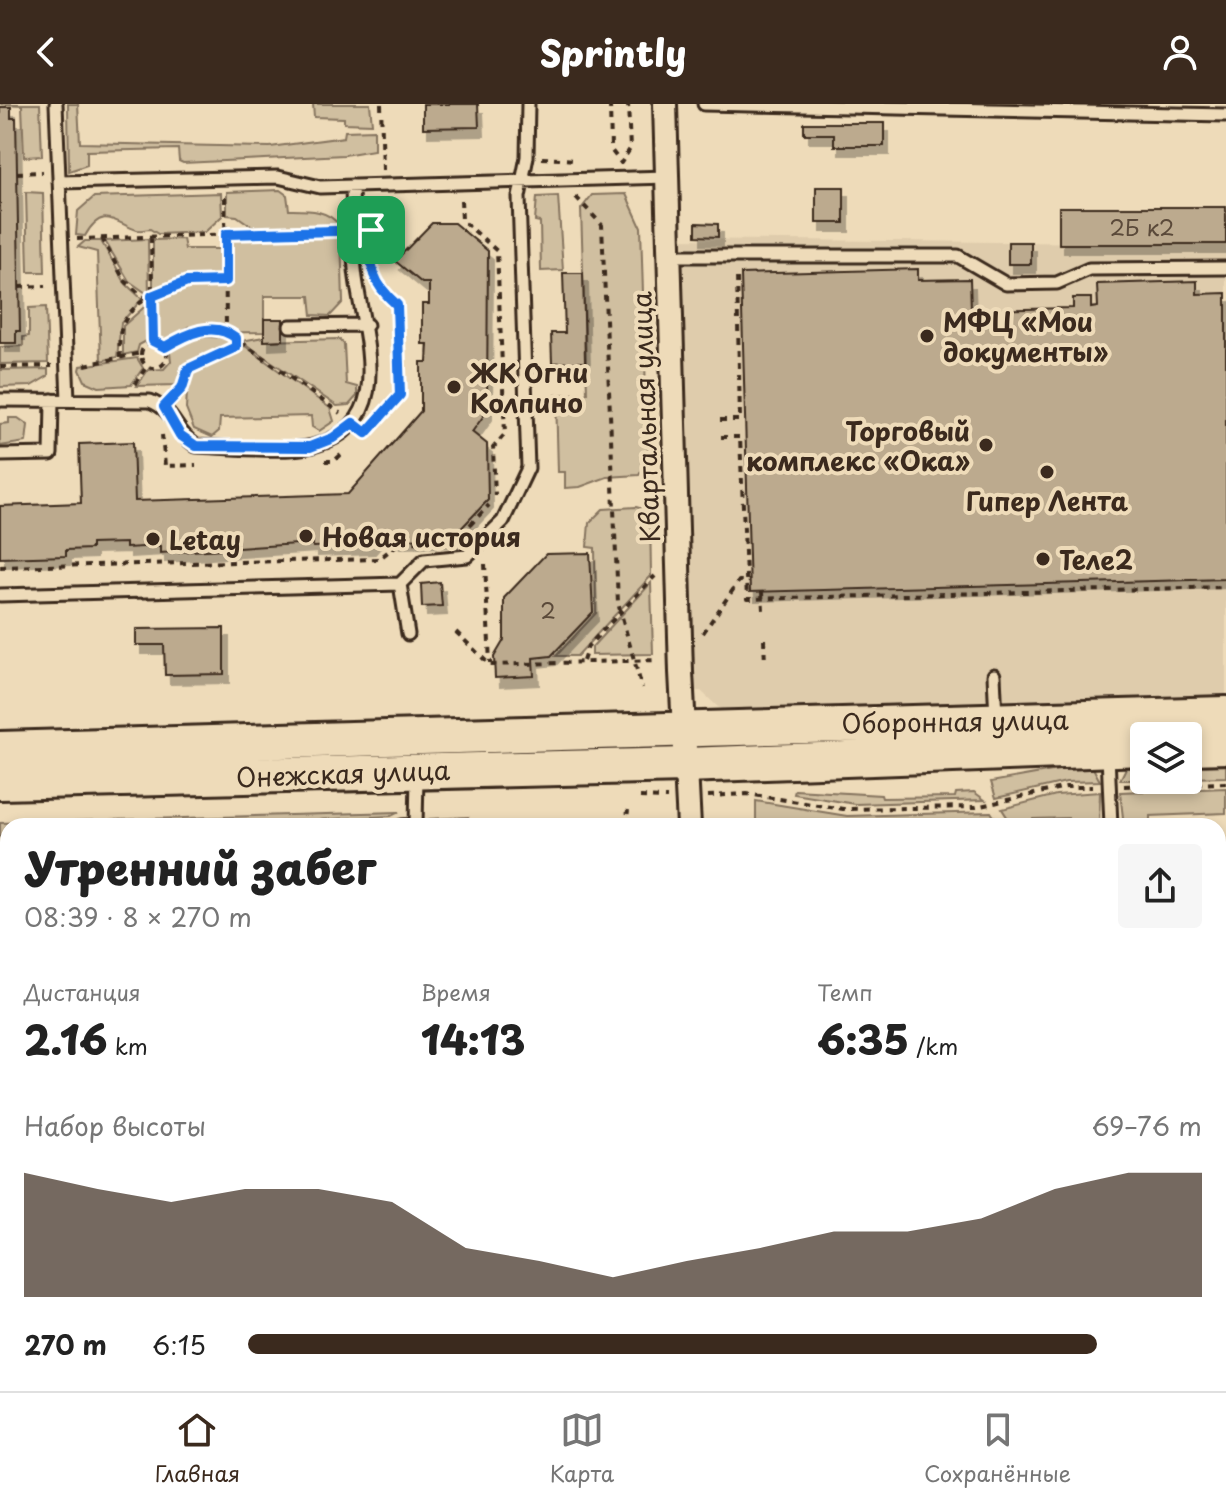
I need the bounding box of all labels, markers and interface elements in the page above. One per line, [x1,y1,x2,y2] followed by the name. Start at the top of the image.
[540,25,686,79] text: Sprintly
[24,30,68,74] icon: back
[1158,30,1202,74] icon: person
[337,196,405,264] pin
[349,208,393,252] icon: arrive
[1109,210,1175,243] house number: 2Б к2
[621,290,669,543] street label: Квартальная улица
[943,302,1108,371] place label: МФЦ «Мои документы»
[918,327,936,345] marker: МФЦ «Мои документы»
[469,353,588,422] place label: ЖК Огни Колпино
[445,378,463,396] marker: ЖК Огни Колпино
[746,411,970,480] place label: Торговый комплекс «Ока»
[977,436,995,454] marker: Торговый комплекс «Ока»
[1038,463,1056,481] marker: Гипер Лента
[966,481,1128,520] place label: Гипер Лента
[322,517,521,556] place label: Новая история
[169,520,241,559] place label: Letay
[297,527,315,545] marker: Новая история
[144,530,162,548] marker: Letay
[1059,540,1133,579] place label: Теле2
[1034,550,1052,568] marker: Теле2
[540,593,556,626] house number: 2
[841,700,1070,742] street label: Оборонная улица
[1130,722,1202,794] map controls
[1130,722,1202,794] button: layers
[235,750,451,796] street label: Онежская улица
[24,834,376,900] text: Утренний забег
[1118,844,1202,928] button: share
[24,897,252,936] text: 08:39 · 8 × 270 m
[24,975,141,1008] text: Дистанция
[421,975,491,1008] text: Время
[817,975,873,1008] text: Темп
[24,1008,107,1069] text: 2.16
[421,1008,525,1069] text: 14:13
[817,1008,909,1069] text: 6:35
[107,1029,148,1062] text: km
[909,1029,958,1062] text: /km
[24,1106,206,1145] text: Набор высоты
[1092,1106,1202,1145] text: 69–76 m
[24,1325,107,1364] text: 270 m
[152,1325,206,1364] text: 6:15
[155,1408,240,1489] tab: Главная
[550,1408,614,1489] tab: Карта
[924,1408,1071,1489] tab: Сохранённые

